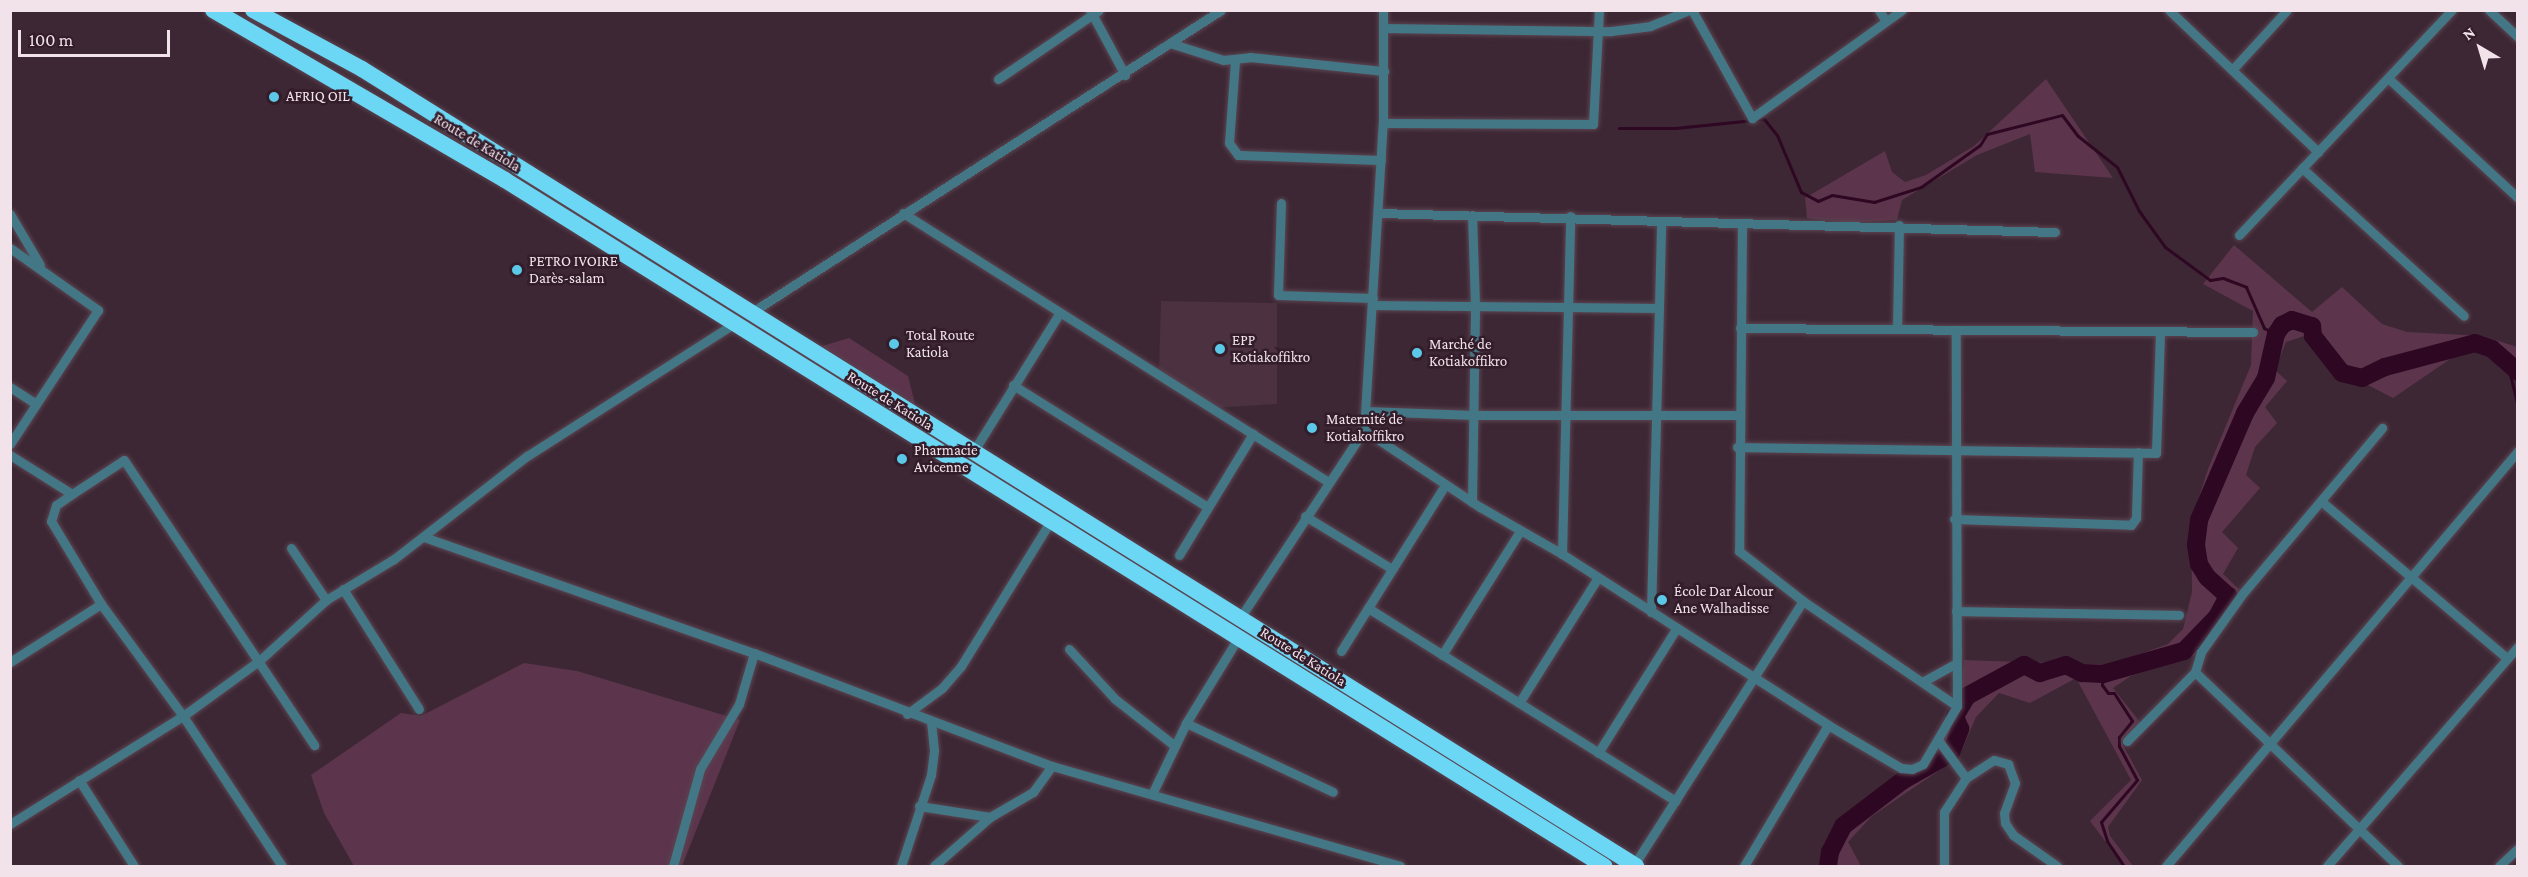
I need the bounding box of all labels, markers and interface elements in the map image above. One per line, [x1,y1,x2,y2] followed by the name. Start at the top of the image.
[21,18,172,56] scale bar
[2450,18,2510,78] north arrow
[2459,23,2478,43] text: N
[29,30,73,50] text: 100 m
[286,88,350,106] place label: AFRIQ OIL
[267,90,281,104] marker: AFRIQ OIL
[430,110,524,176] street label: Route de Katiola
[529,252,618,287] place label: PETRO IVOIRE Darès-salam
[510,263,524,277] marker: PETRO IVOIRE Darès-salam
[906,326,975,361] place label: Total Route Katiola
[1232,331,1310,366] place label: EPP Kotiakoffikro
[1429,335,1507,370] place label: Marché de Kotiakoffikro
[887,337,901,351] marker: Total Route Katiola
[1213,342,1227,356] marker: EPP Kotiakoffikro
[1410,346,1424,360] marker: Marché de Kotiakoffikro
[844,367,936,435] street label: Route de Katiola
[1326,410,1404,445] place label: Maternité de Kotiakoffikro
[1303,419,1321,437] marker: Maternité de Kotiakoffikro
[914,441,978,476] place label: Pharmacie Avicenne
[895,452,909,466] marker: Pharmacie Avicenne
[1674,582,1774,617] place label: École Dar Alcour Ane Walhadisse
[1655,593,1669,607] marker: École Dar Alcour Ane Walhadisse
[1257,623,1349,691] street label: Route de Katiola

